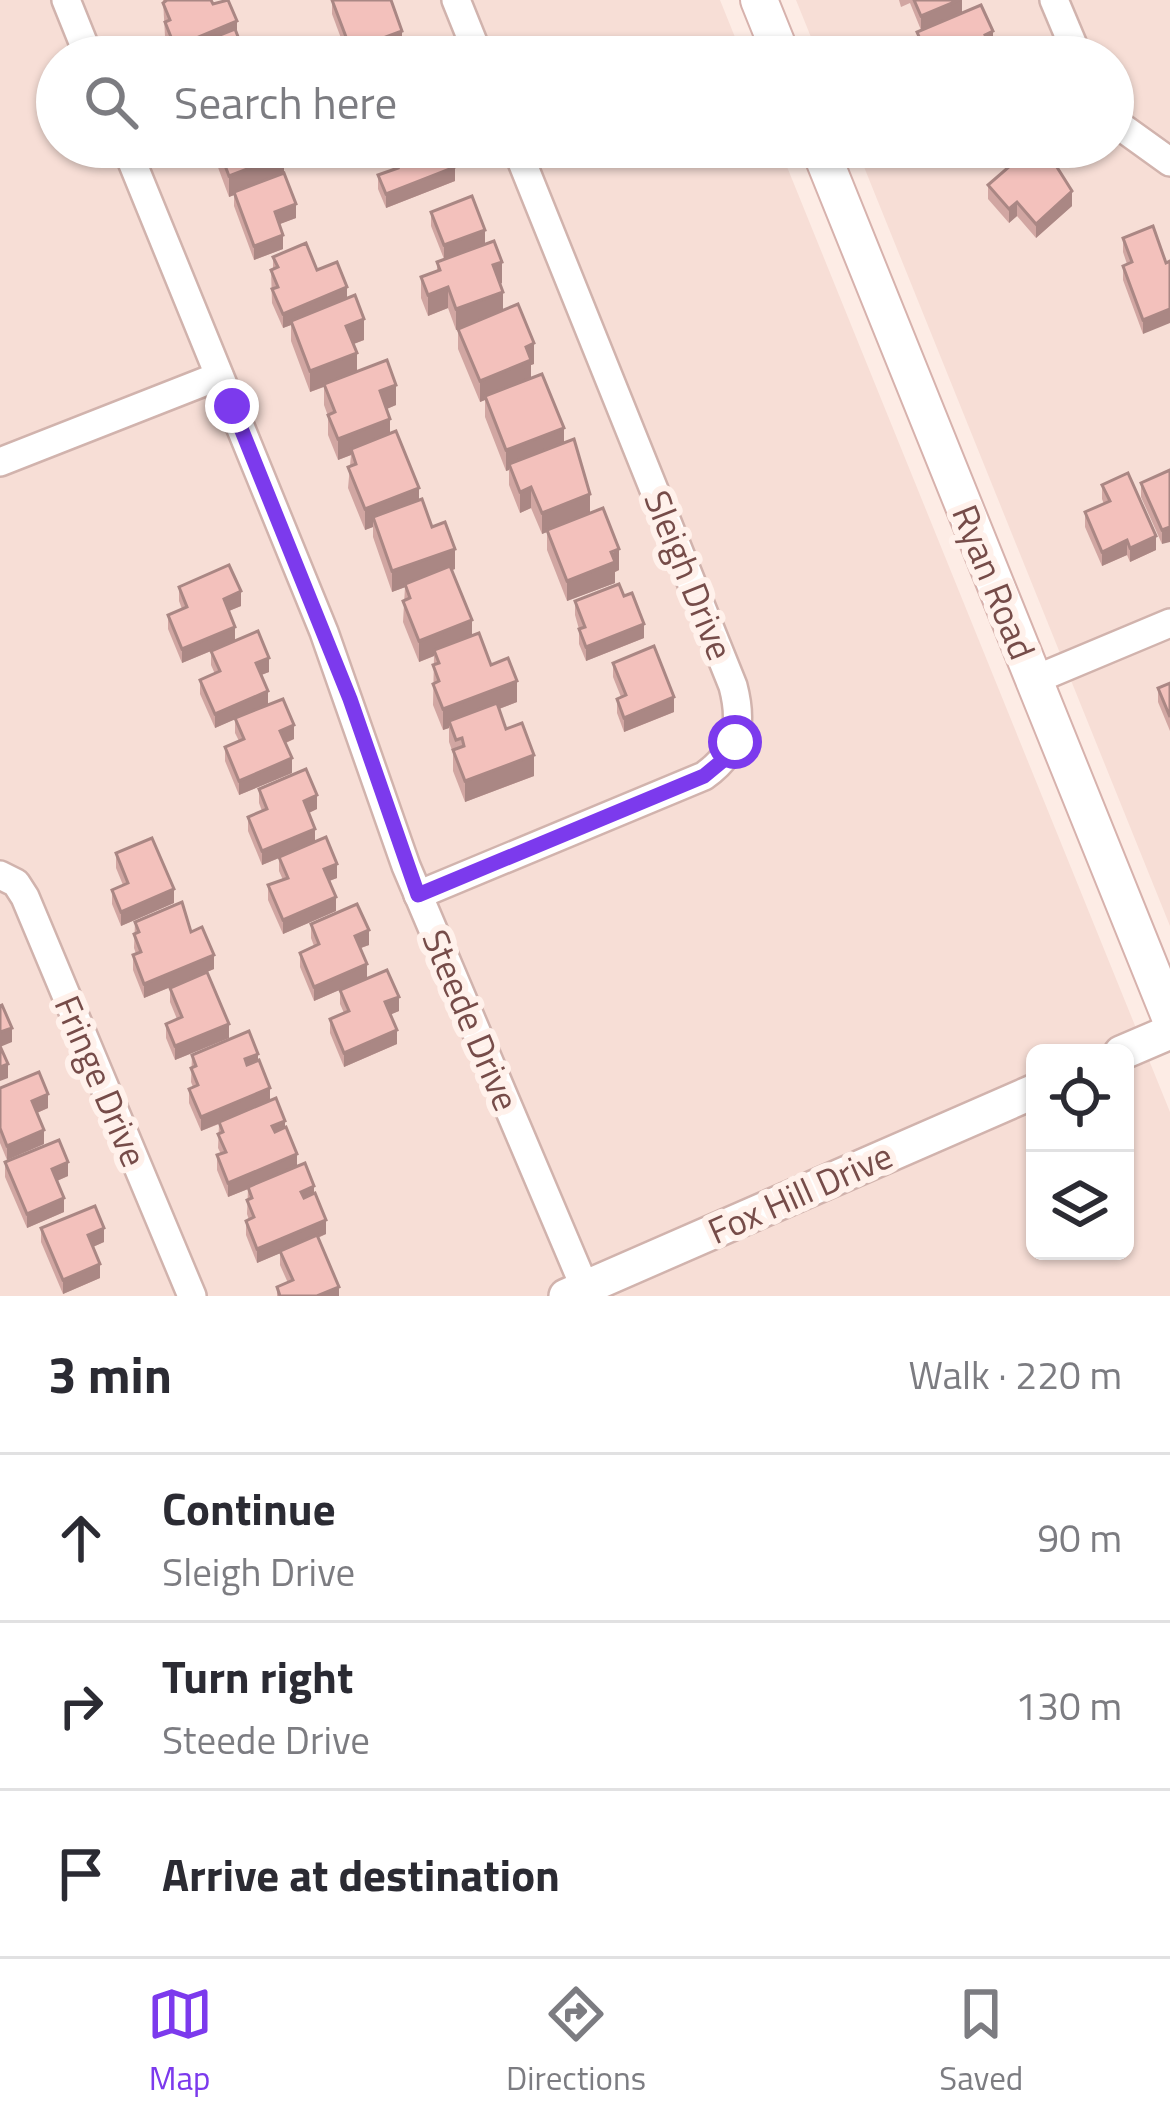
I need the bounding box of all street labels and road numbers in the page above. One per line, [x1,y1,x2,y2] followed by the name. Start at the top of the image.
[631,482,748,668] street label: Sleigh Drive
[939,496,1050,667] street label: Ryan Road
[409,921,534,1119] street label: Steede Drive
[41,987,162,1175] street label: Fringe Drive
[699,1127,901,1258] street label: Fox Hill Drive

